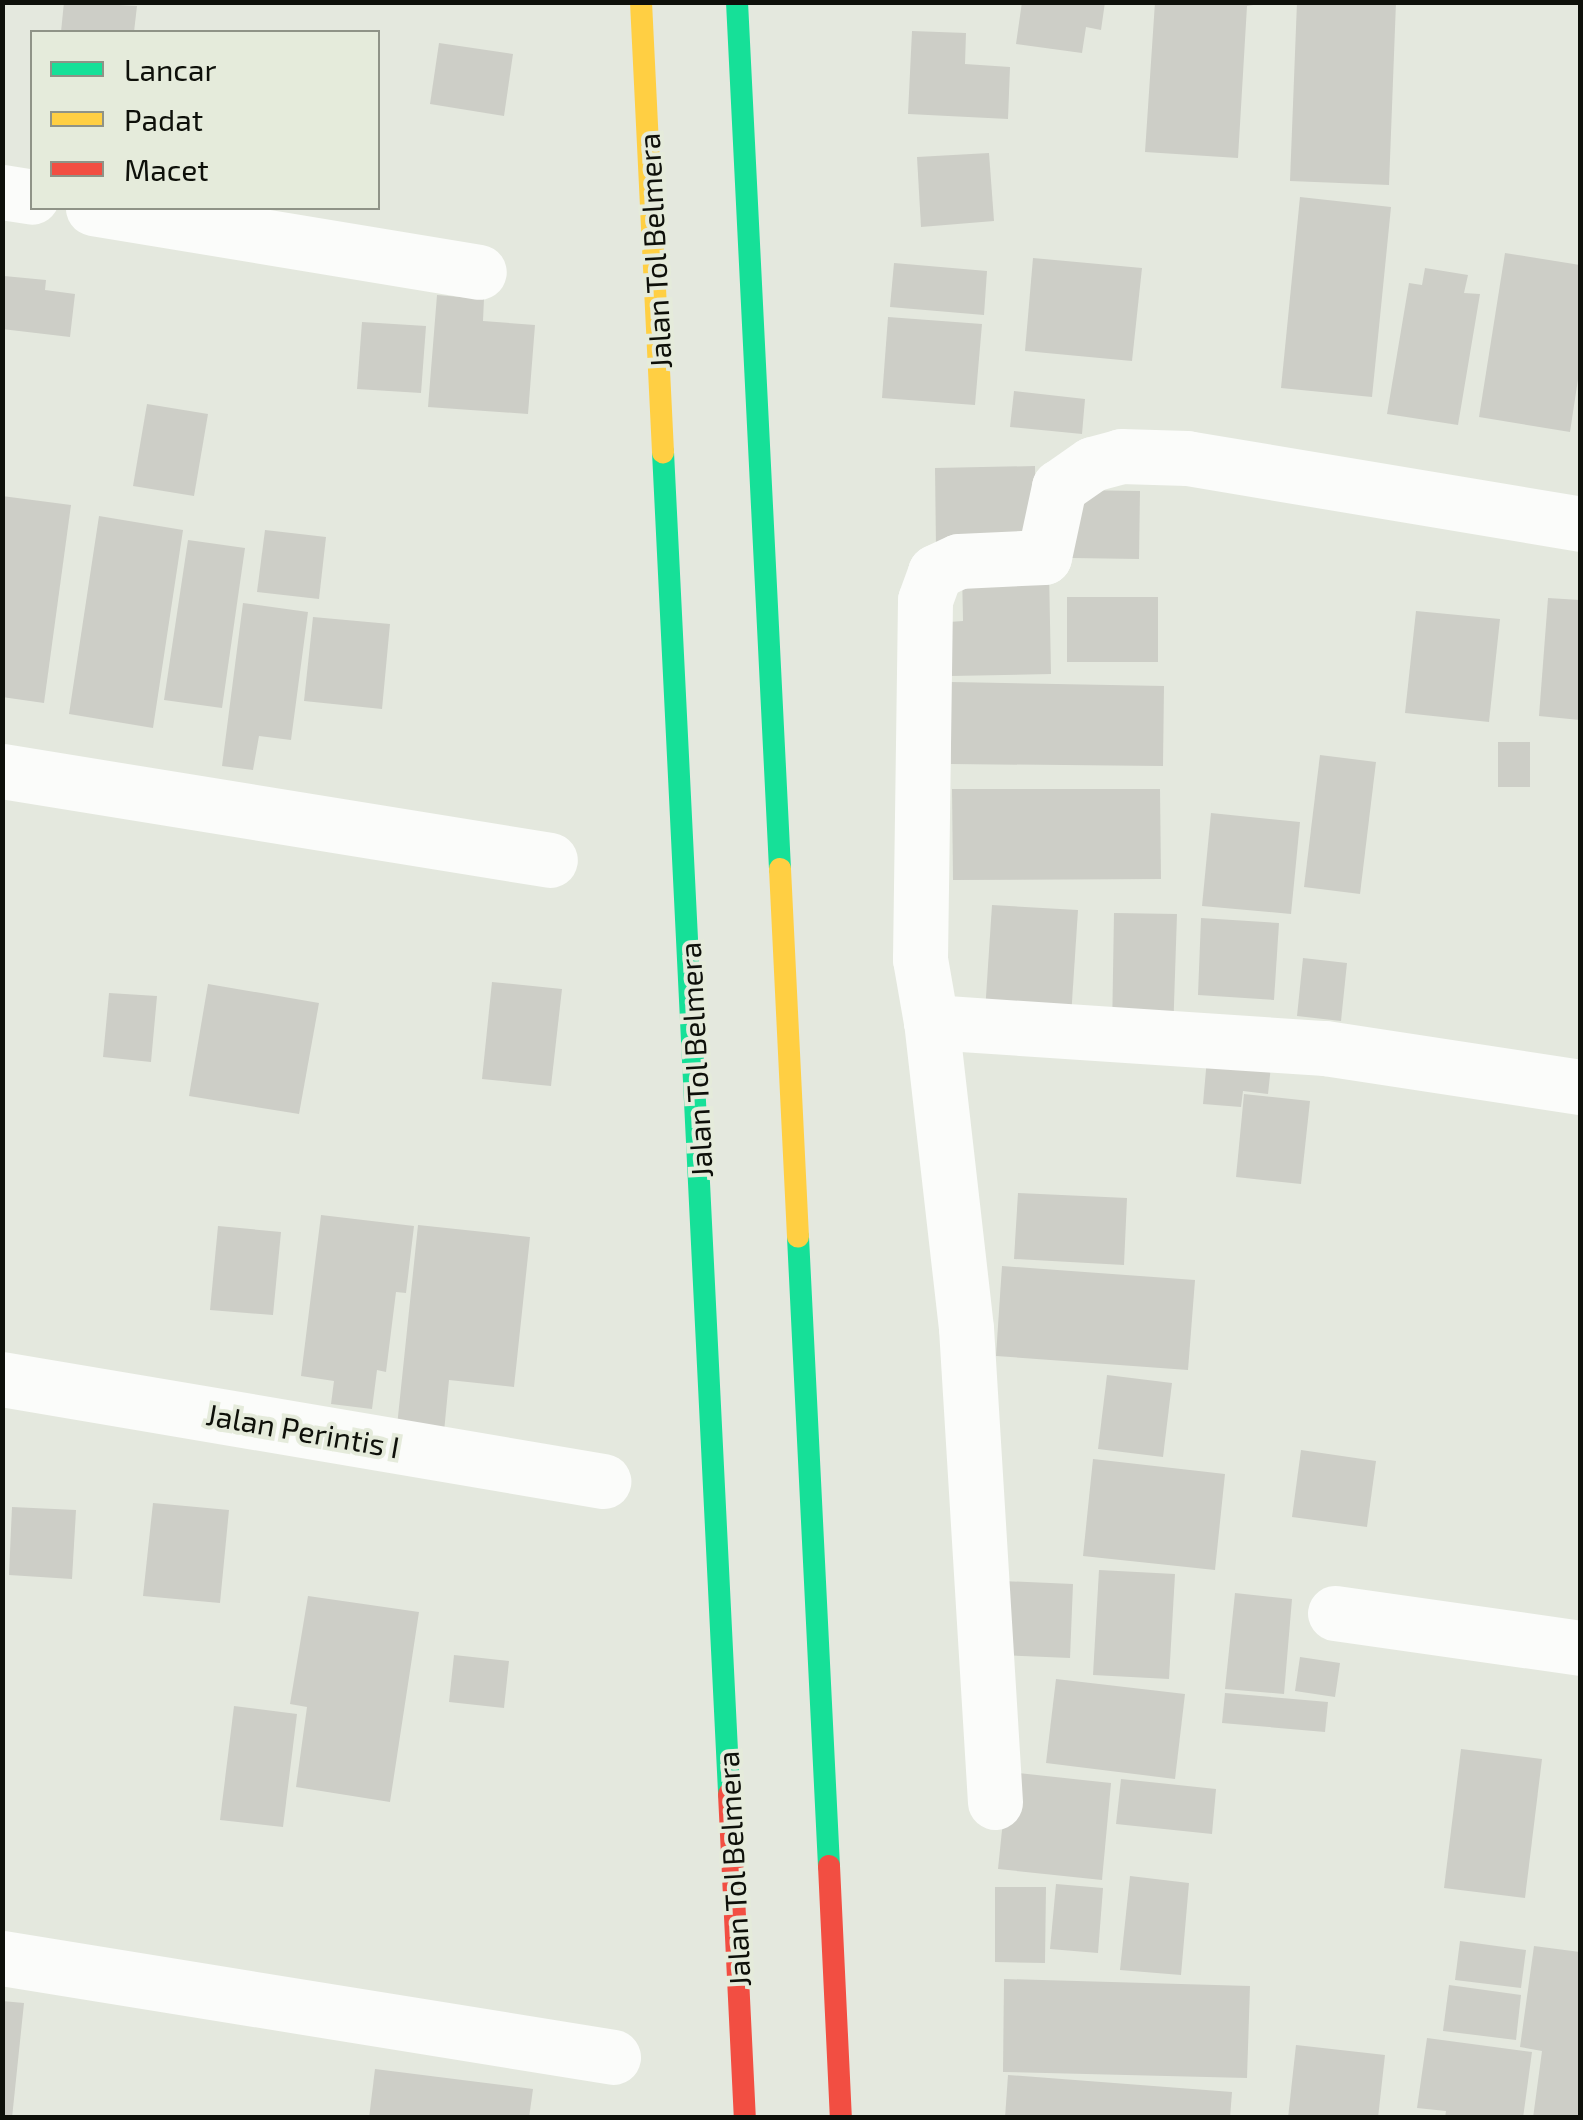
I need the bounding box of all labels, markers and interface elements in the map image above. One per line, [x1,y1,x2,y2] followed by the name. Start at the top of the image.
[30,30,380,210] legend
[124,51,217,87] text: Lancar
[124,101,203,137] text: Padat
[630,132,678,370] street label: Jalan Tol Belmera
[124,151,209,187] text: Macet
[671,941,719,1179] street label: Jalan Tol Belmera
[204,1395,402,1465] street label: Jalan Perintis I
[709,1750,757,1988] street label: Jalan Tol Belmera

